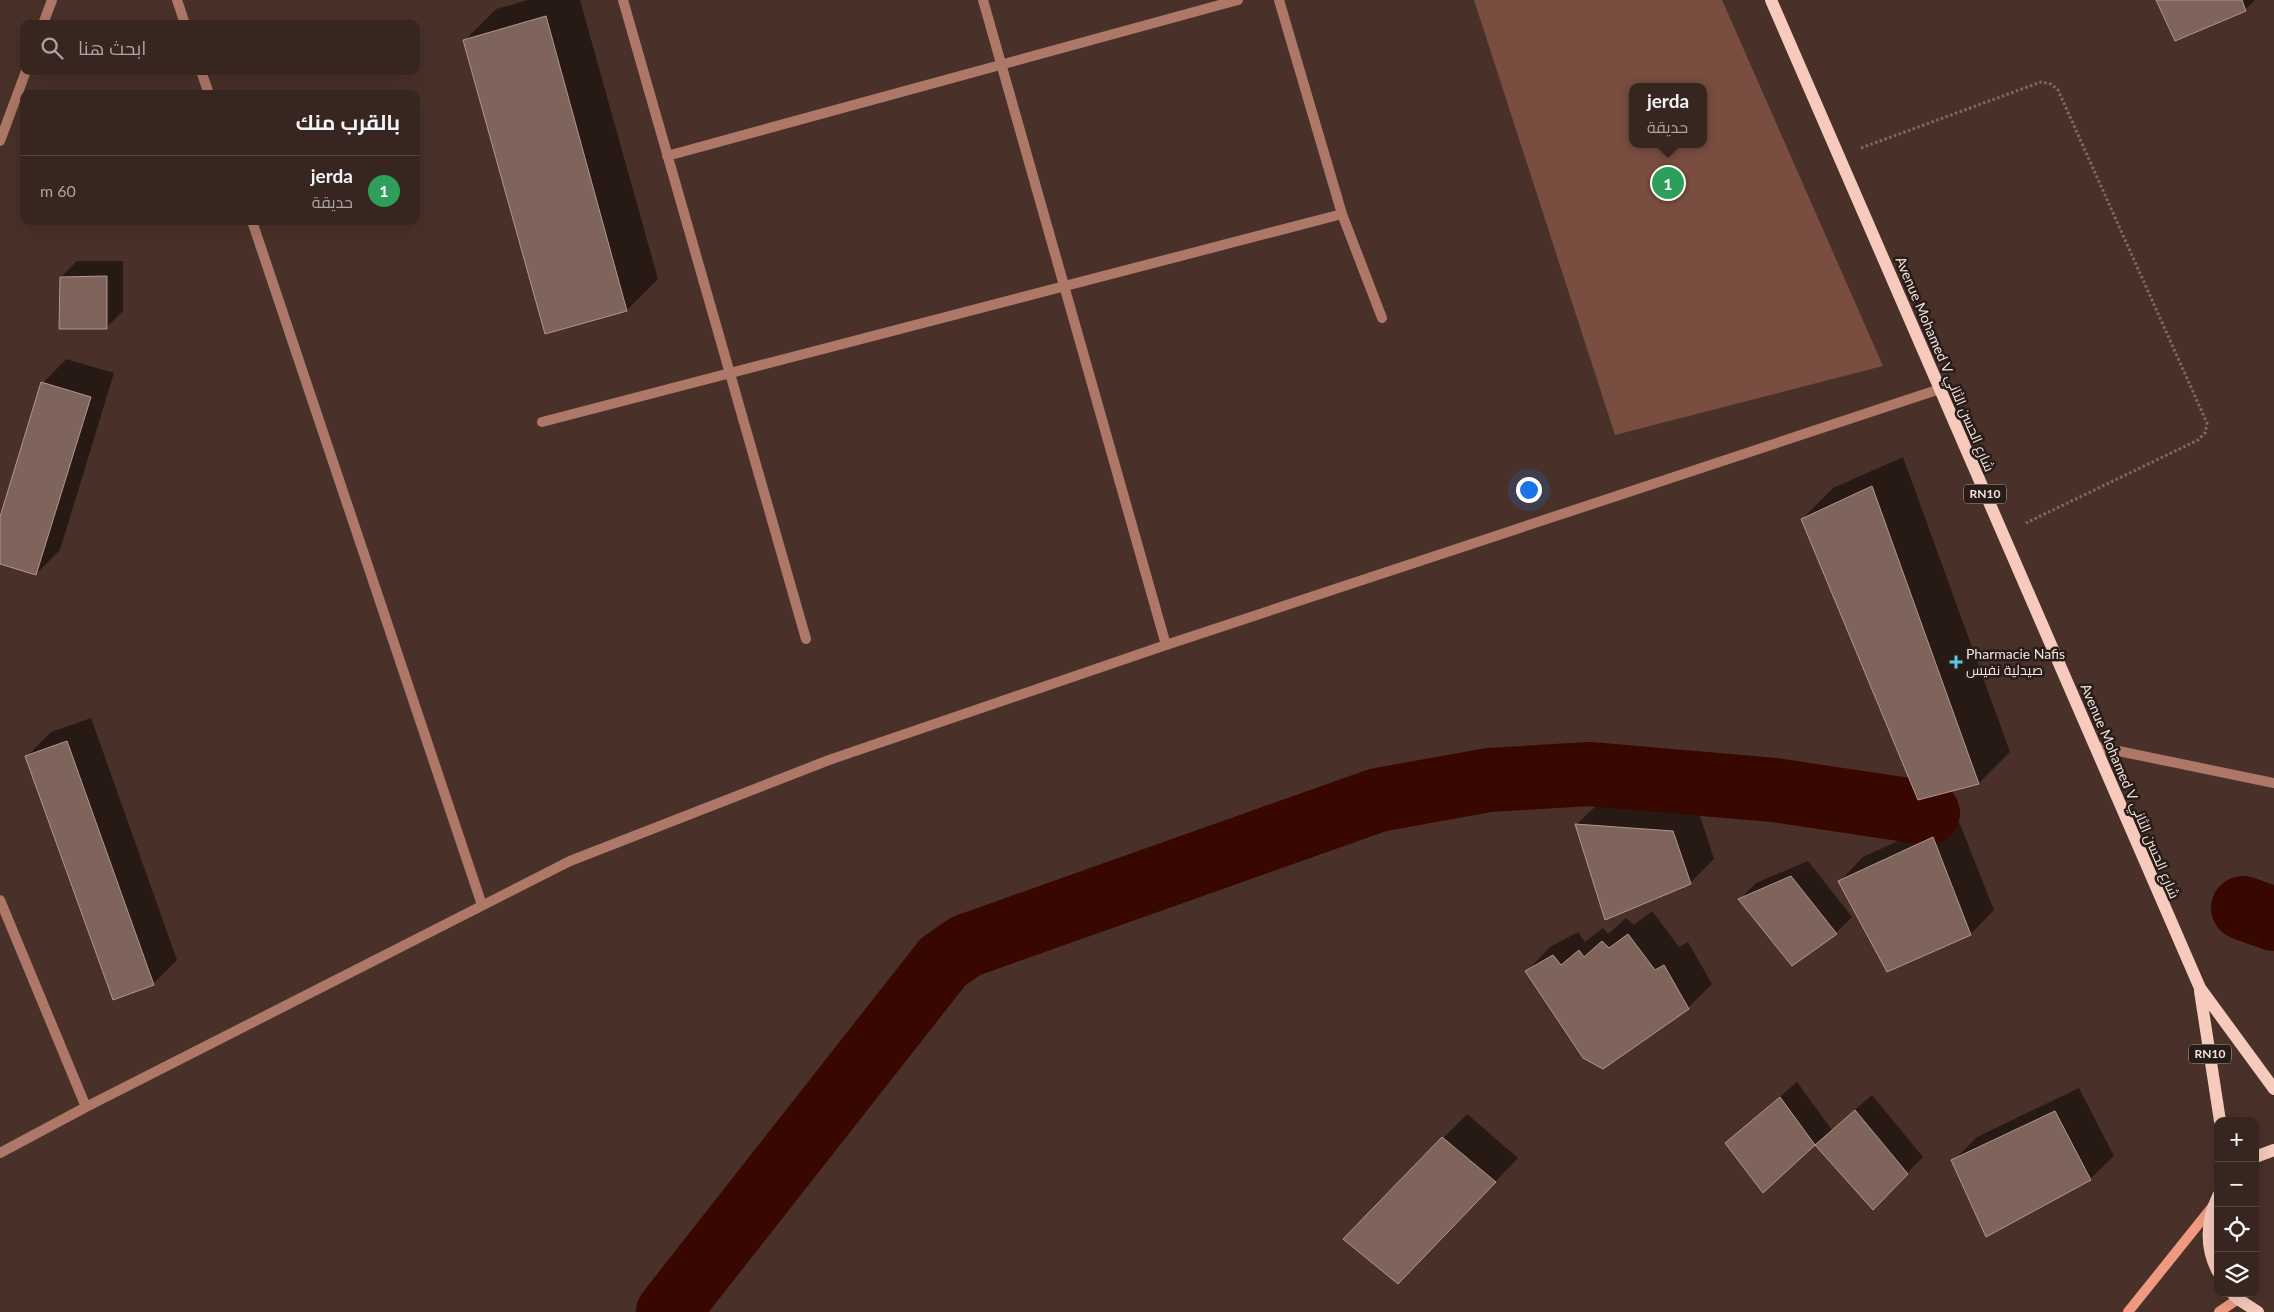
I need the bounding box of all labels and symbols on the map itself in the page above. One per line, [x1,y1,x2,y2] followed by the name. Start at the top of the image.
[1652,164,1684,202] pin: 1
[1889,254,1999,475] street label: Avenue Mohamed V شارع الحسن الثاني
[1516,477,1542,503] your location
[1964,484,2006,504] road number: RN10
[1966,645,2065,678] place label: Pharmacie Nafis صيدلية نفيس
[1950,656,1962,668] marker: Pharmacie Nafis صيدلية نفيس
[2074,681,2184,902] street label: Avenue Mohamed V شارع الحسن الثاني
[2189,1044,2231,1064] road number: RN10

